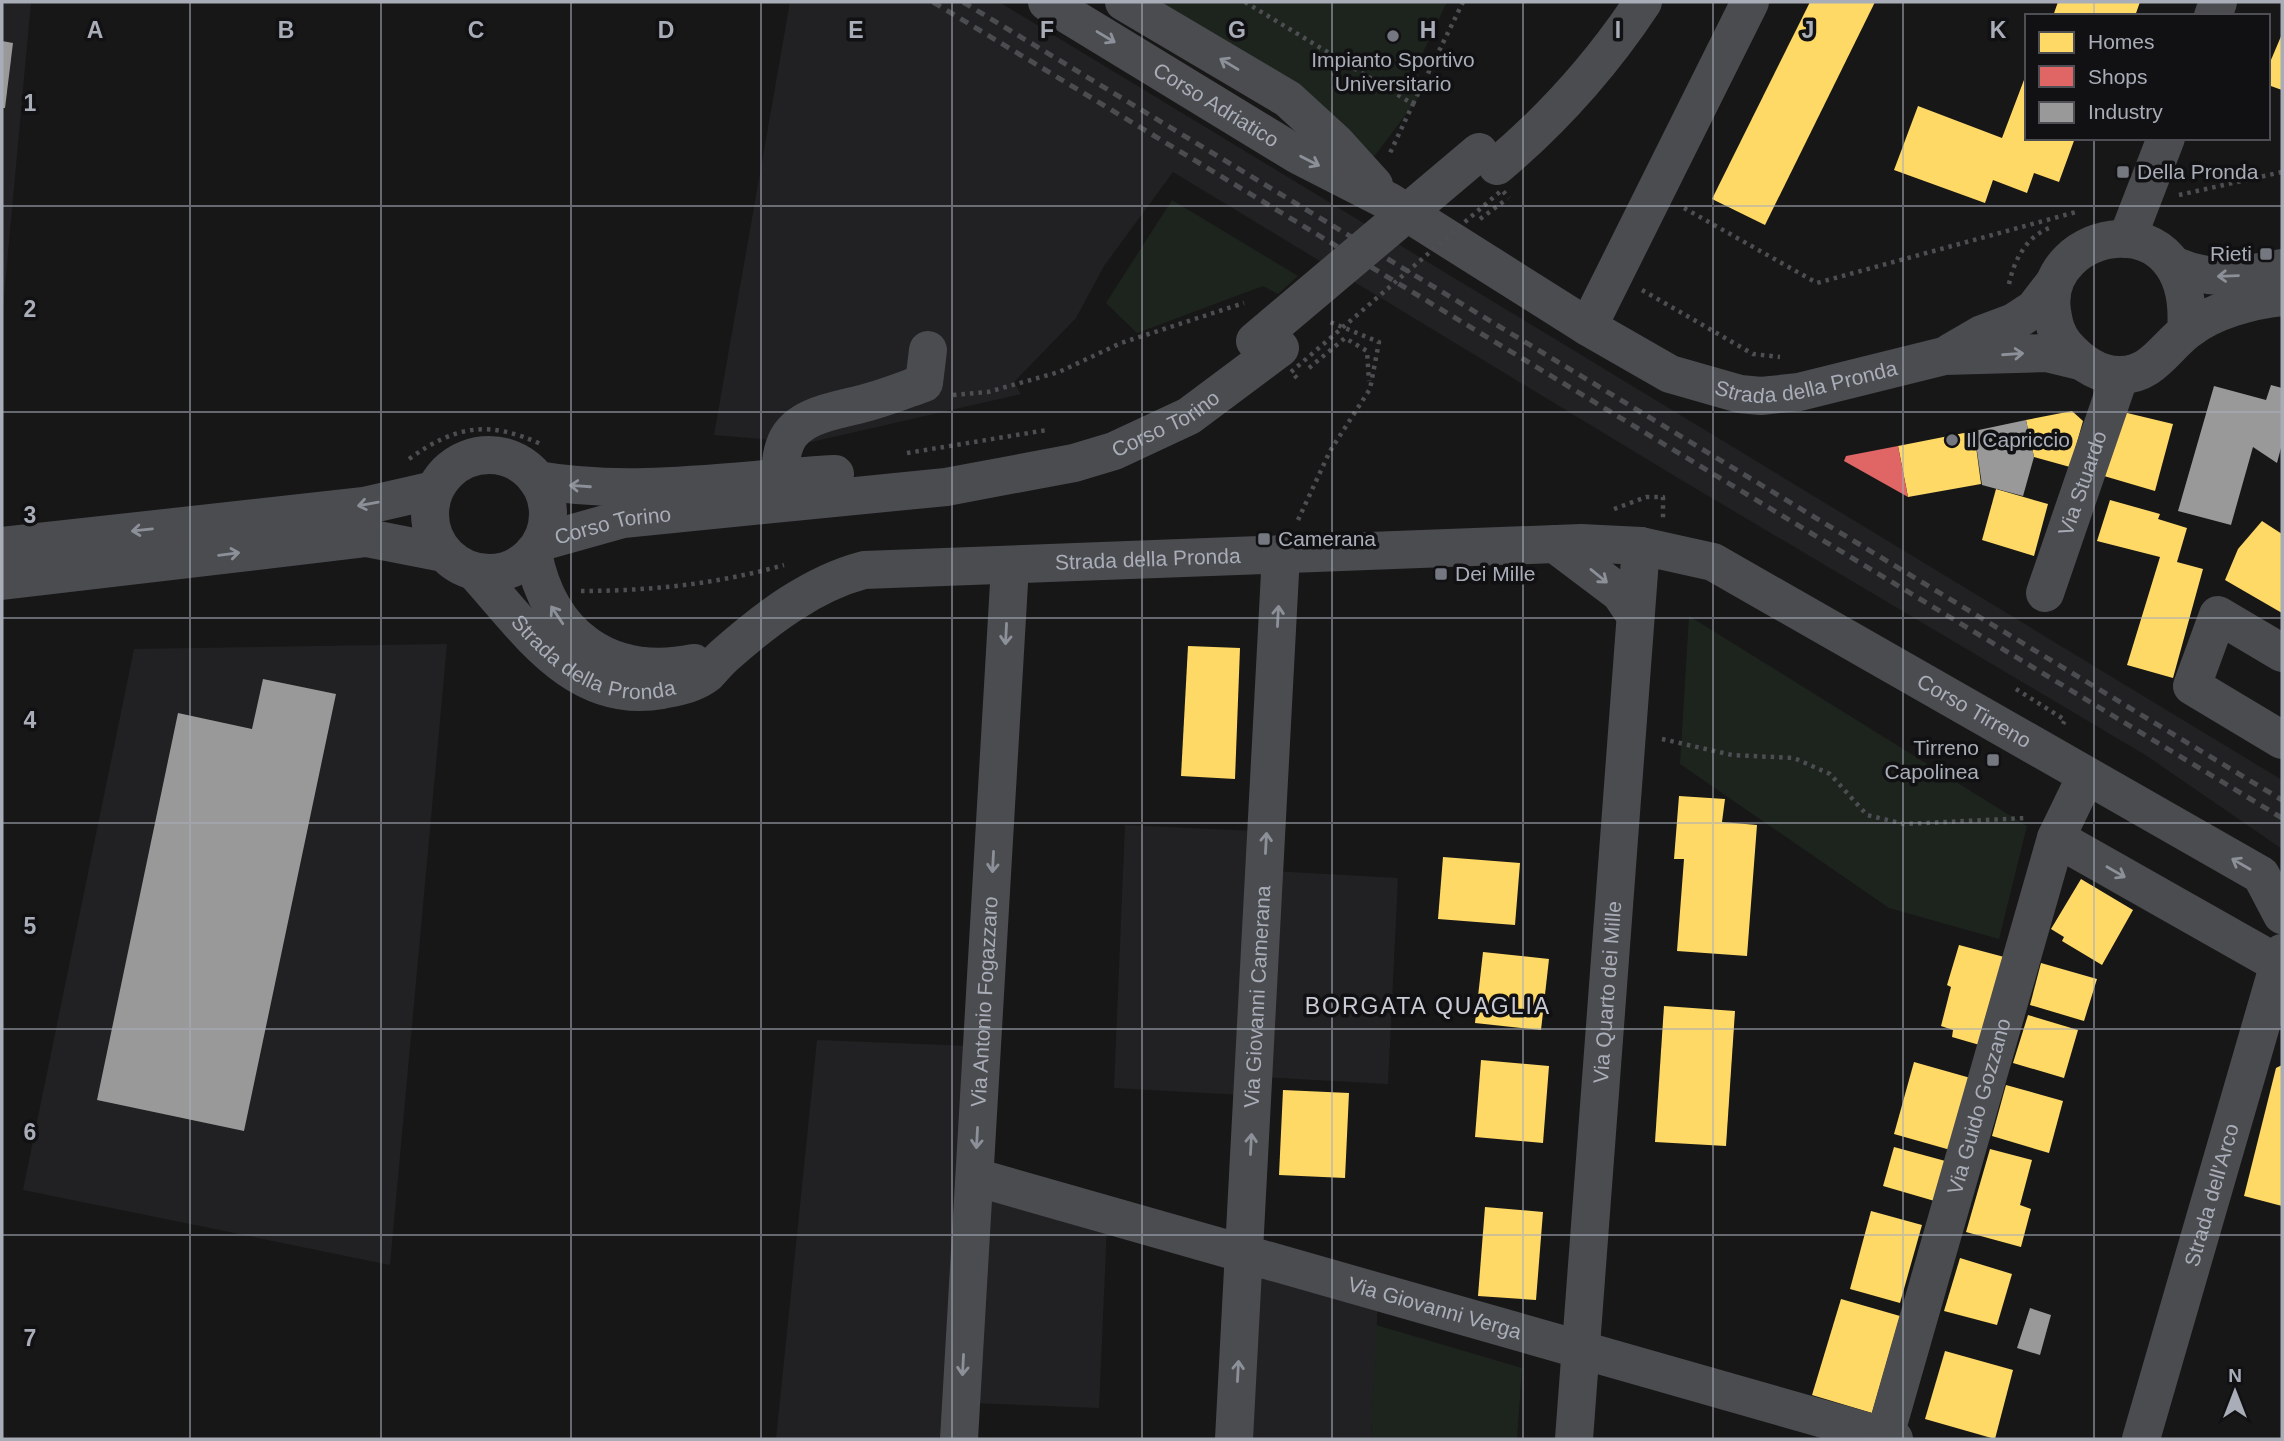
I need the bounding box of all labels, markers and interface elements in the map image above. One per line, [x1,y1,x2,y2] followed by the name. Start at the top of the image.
[2025,14,2270,140] legend
[87,17,103,43] text: A
[278,17,294,43] text: B
[468,17,484,43] text: C
[658,17,674,43] text: D
[848,17,864,43] text: E
[1040,17,1054,43] text: F
[1228,17,1246,43] text: G
[1420,17,1436,43] text: H
[1615,17,1621,43] text: I
[1802,17,1814,43] text: J
[1990,17,2007,43] text: K
[1385,28,1401,44] marker: Impianto Sportivo Universitario
[1095,30,1115,44] one-way arrow
[2088,30,2155,53] text: Homes
[1311,48,1475,95] place label: Impianto Sportivo Universitario
[1220,57,1240,71] one-way arrow
[1150,58,1283,152] street label: Corso Adriatico
[2088,65,2148,88] text: Shops
[24,90,37,116] text: 1
[2088,100,2163,123] text: Industry
[1299,155,1320,168] one-way arrow
[2137,160,2259,183] place label: Della Pronda
[2115,164,2131,180] marker: Della Pronda
[2210,242,2252,265] place label: Rieti
[2258,246,2274,262] marker: Rieti
[2217,270,2240,283] one-way arrow
[24,296,36,322] text: 2
[2001,347,2023,360] one-way arrow
[1712,356,1900,407] street label: Strada della Pronda
[1108,386,1224,461] street label: Corso Torino
[1966,428,2070,451] place label: Il Capriccio
[2054,428,2111,539] street label: Via Stuardo
[1944,432,1960,448] marker: Il Capriccio
[569,479,592,492] one-way arrow
[357,498,380,512] one-way arrow
[24,502,36,528] text: 3
[552,502,672,549] street label: Corso Torino
[131,524,153,537] one-way arrow
[1278,527,1376,550] place label: Camerana
[1256,531,1272,547] marker: Camerana
[1055,544,1241,574] street label: Strada della Pronda
[218,548,240,561] one-way arrow
[1455,562,1536,585] place label: Dei Mille
[1433,566,1449,582] marker: Dei Mille
[1589,569,1607,584] one-way arrow
[1272,605,1285,628] one-way arrow
[550,606,565,625] one-way arrow
[507,610,678,703] street label: Strada della Pronda
[1000,623,1013,646] one-way arrow
[1913,669,2035,752] street label: Corso Tirreno
[24,707,37,733] text: 4
[1884,736,1979,783] place label: Tirreno Capolinea
[1985,752,2001,768] marker: Tirreno Capolinea
[1260,833,1273,855] one-way arrow
[987,850,1000,873] one-way arrow
[2231,857,2251,871] one-way arrow
[2105,865,2125,879] one-way arrow
[1240,884,1274,1108] street label: Via Giovanni Camerana
[966,896,1002,1108] street label: Via Antonio Fogazzaro
[1589,900,1625,1084] street label: Via Quarto dei Mille
[24,913,37,939] text: 5
[1305,993,1551,1019] district label: BORGATA QUAGLIA
[1943,1016,2015,1197] street label: Via Guido Gozzano
[24,1119,36,1145] text: 6
[2180,1121,2243,1269] street label: Strada dell'Arco
[971,1126,984,1149] one-way arrow
[1244,1133,1257,1156] one-way arrow
[1345,1272,1525,1343] street label: Via Giovanni Verga
[24,1325,36,1351] text: 7
[957,1353,970,1376] one-way arrow
[2200,1357,2270,1427] north arrow
[1232,1360,1245,1383] one-way arrow
[2228,1365,2242,1386] text: N

